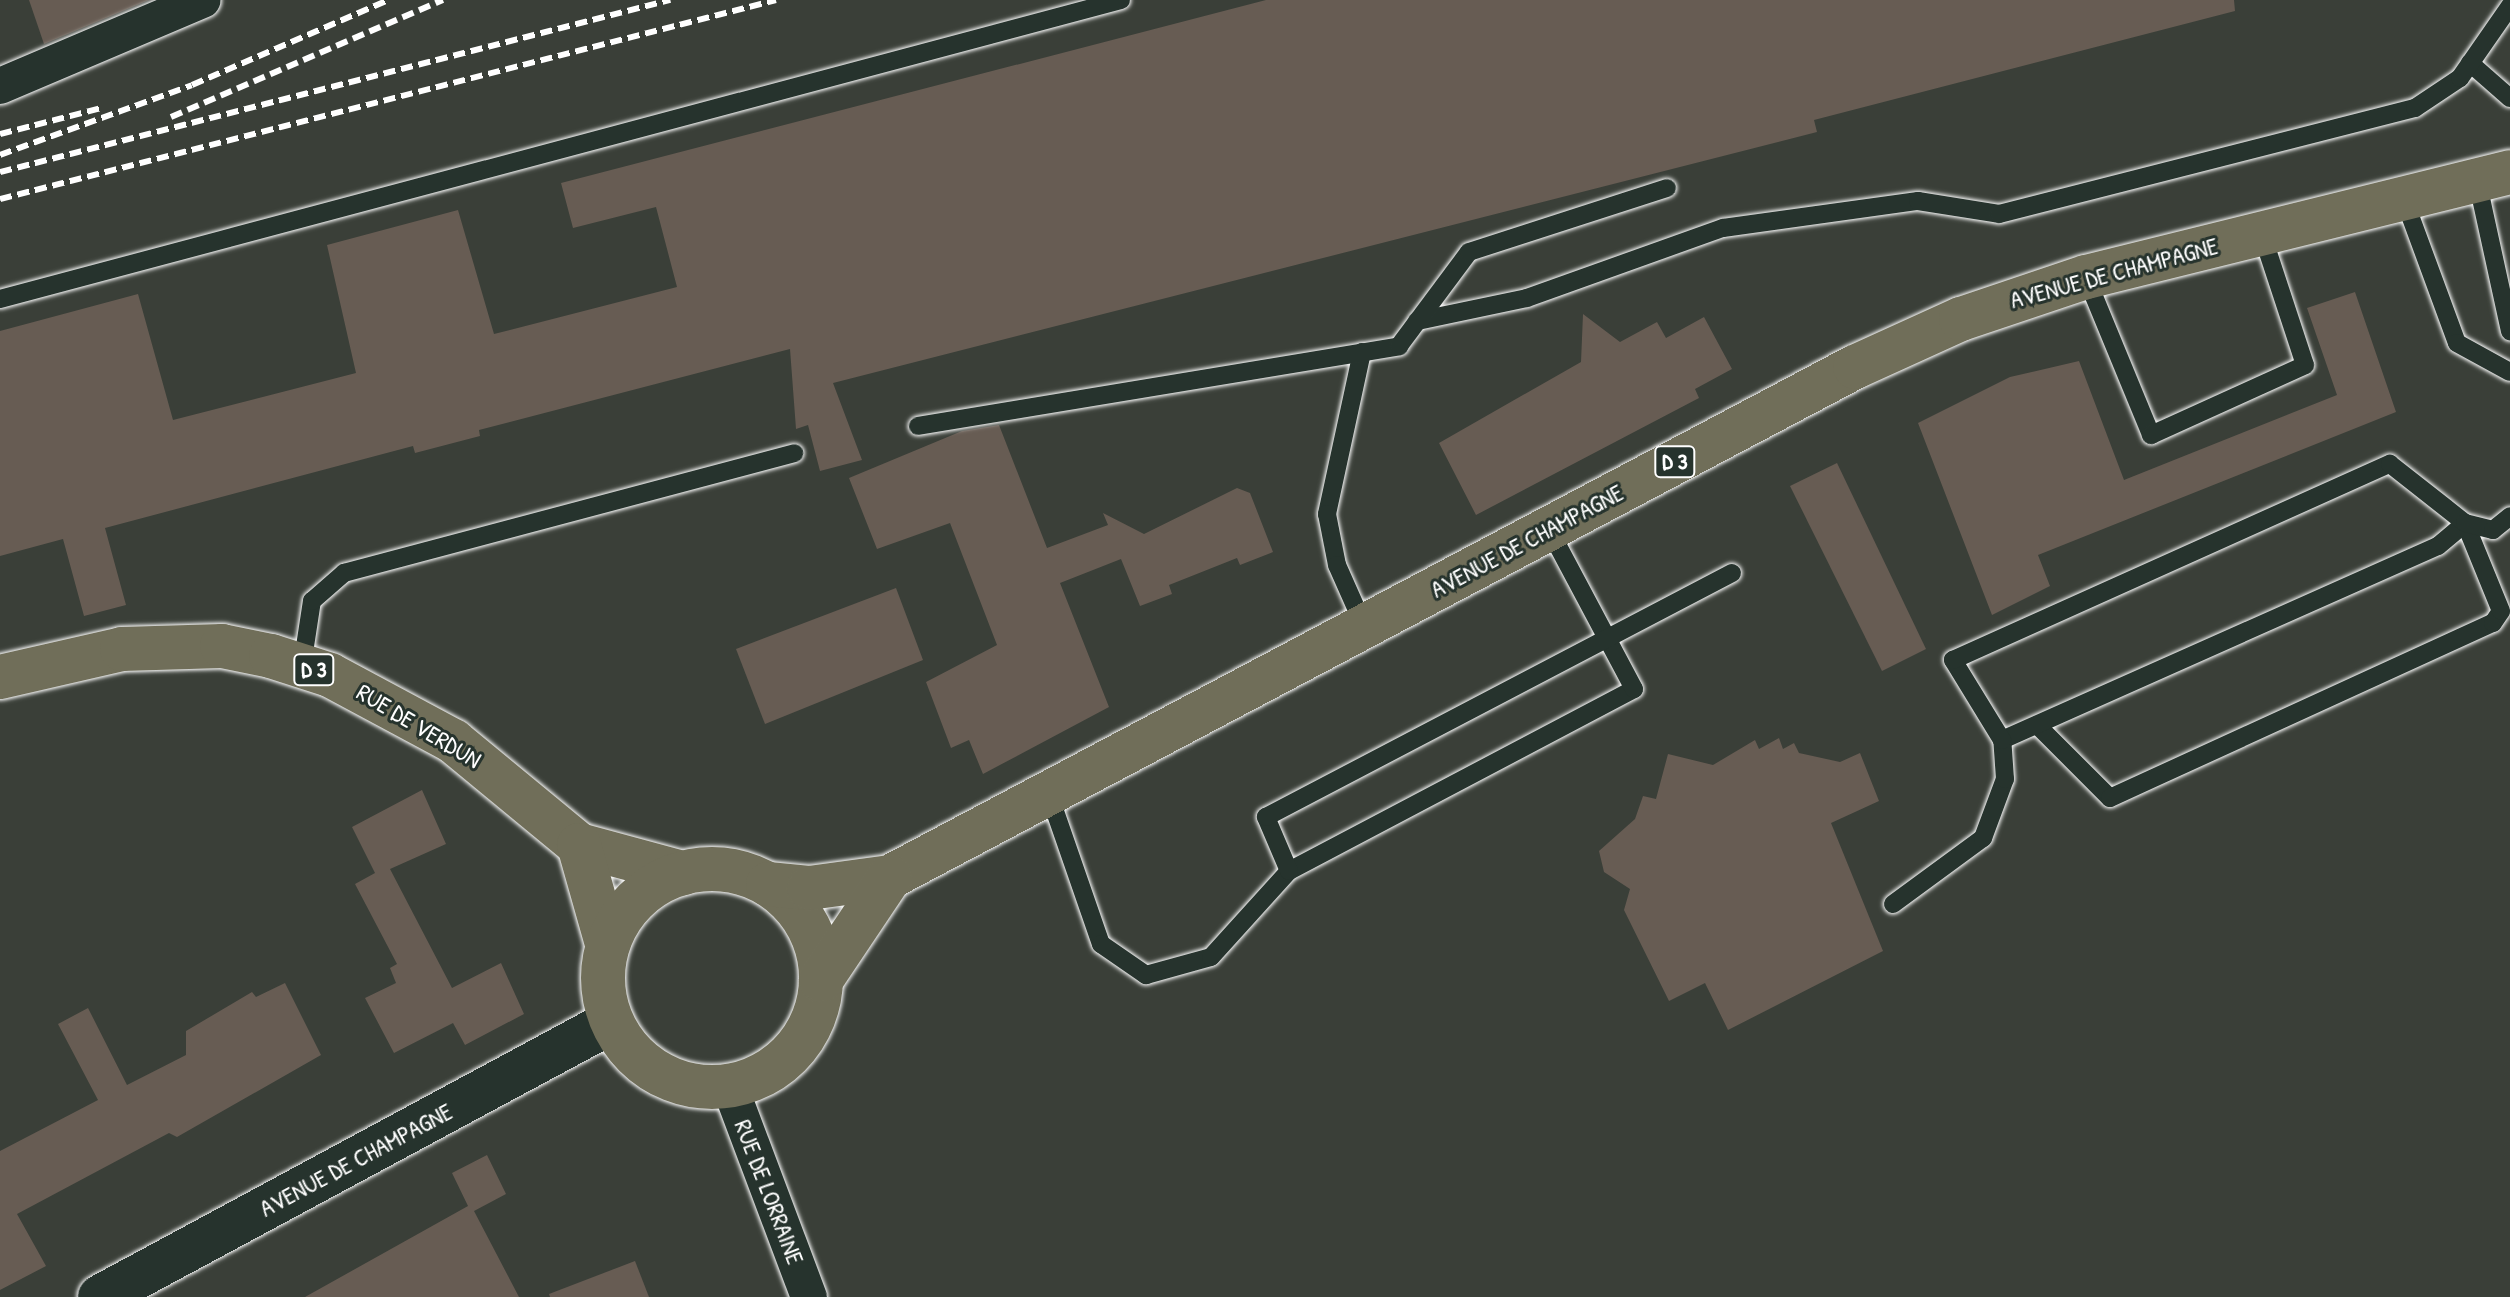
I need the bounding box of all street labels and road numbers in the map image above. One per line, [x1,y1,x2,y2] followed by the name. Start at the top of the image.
[2007,231,2221,315] street label: AVENUE DE CHAMPAGNE
[1653,444,1697,480] road number: D 3
[1426,478,1628,604] street label: AVENUE DE CHAMPAGNE
[292,652,336,688] road number: D 3
[352,678,486,774] street label: RUE DE VERDUN
[255,1097,457,1223] street label: AVENUE DE CHAMPAGNE
[728,1116,810,1268] street label: RUE DE LORRAINE

